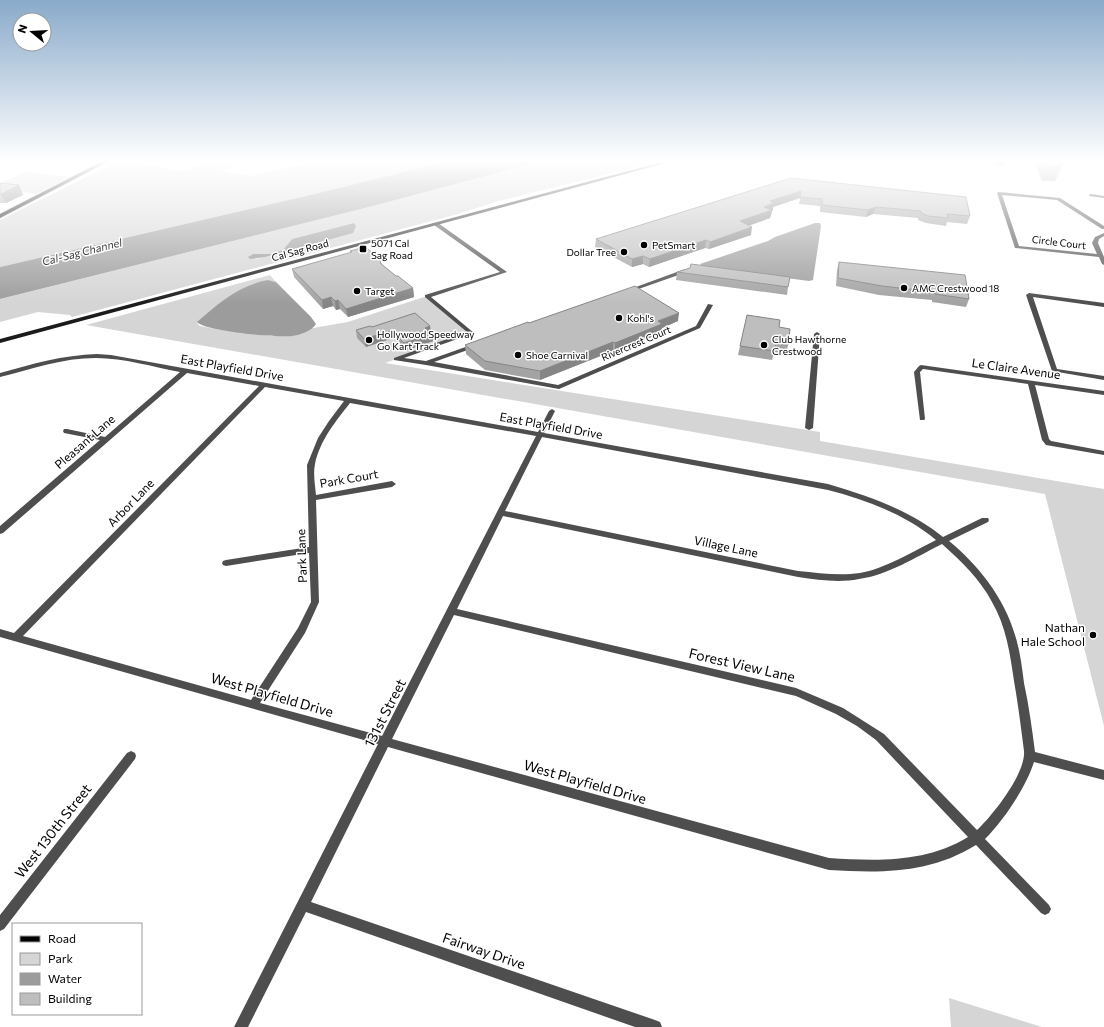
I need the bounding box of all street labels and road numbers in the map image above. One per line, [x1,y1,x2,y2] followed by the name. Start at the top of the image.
[1031,233,1087,251] street label: Circle Court
[270,237,330,263] street label: Cal Sag Road
[599,323,673,363] street label: Rivercrest Court
[180,351,285,383] street label: East Playfield Drive
[971,355,1061,381] street label: Le Claire Avenue
[499,409,604,441] street label: East Playfield Drive
[51,411,117,471] street label: Pleasant Lane
[318,466,379,490] street label: Park Court
[104,476,156,529] street label: Arbor Lane
[293,529,309,583] street label: Park Lane
[693,532,759,560] street label: Village Lane
[687,644,797,685] street label: Forest View Lane
[209,669,335,720] street label: West Playfield Drive
[360,676,409,750] street label: 131st Street
[522,756,648,807] street label: West Playfield Drive
[11,780,95,881] street label: West 130th Street
[441,928,528,973] street label: Fairway Drive

